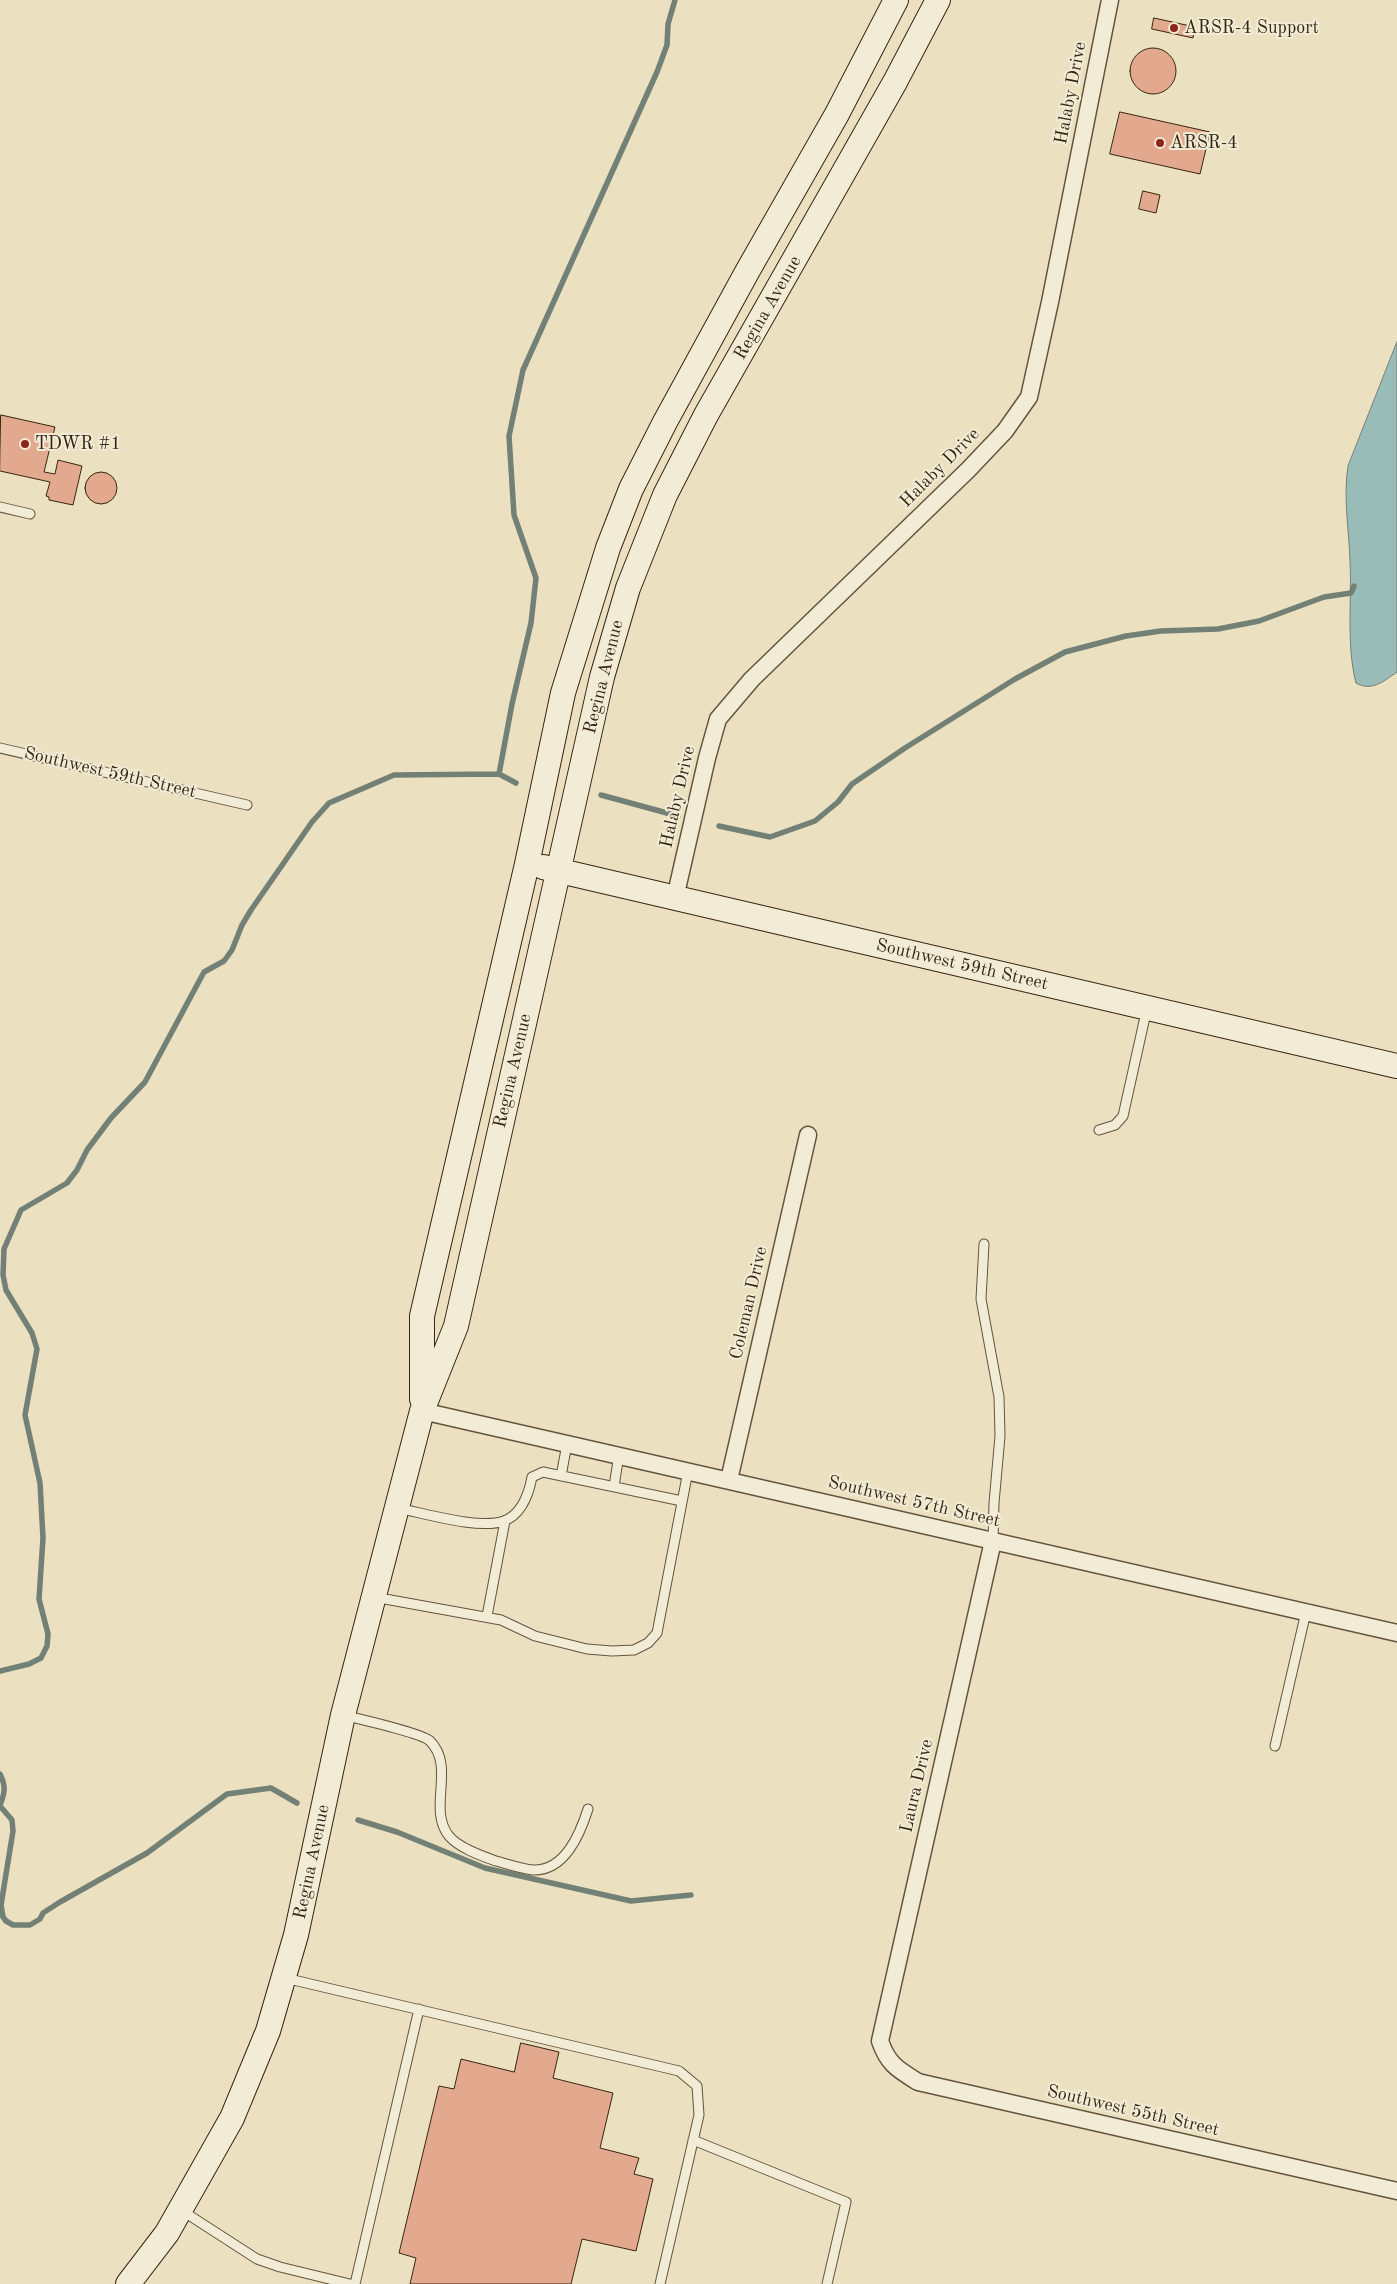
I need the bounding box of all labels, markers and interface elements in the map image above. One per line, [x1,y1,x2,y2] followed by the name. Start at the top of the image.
[1184,17,1319,39] place label: ARSR-4 Support
[1168,22,1180,34] marker: ARSR-4 Support
[1050,40,1092,146] street label: Halaby Drive
[1170,132,1238,154] place label: ARSR-4
[1154,137,1166,149] marker: ARSR-4
[730,252,806,364] street label: Regina Avenue
[896,424,984,512] street label: Halaby Drive
[35,433,121,455] place label: TDWR #1
[19,438,31,450] marker: TDWR #1
[579,618,629,736] street label: Regina Avenue
[22,743,198,803] street label: Southwest 59th Street
[656,744,700,850] street label: Halaby Drive
[874,935,1050,995] street label: Southwest 59th Street
[489,1012,537,1130] street label: Regina Avenue
[726,1244,772,1362] street label: Coleman Drive
[826,1472,1002,1532] street label: Southwest 57th Street
[896,1737,938,1835] street label: Laura Drive
[289,1803,335,1921] street label: Regina Avenue
[1045,2081,1221,2141] street label: Southwest 55th Street

